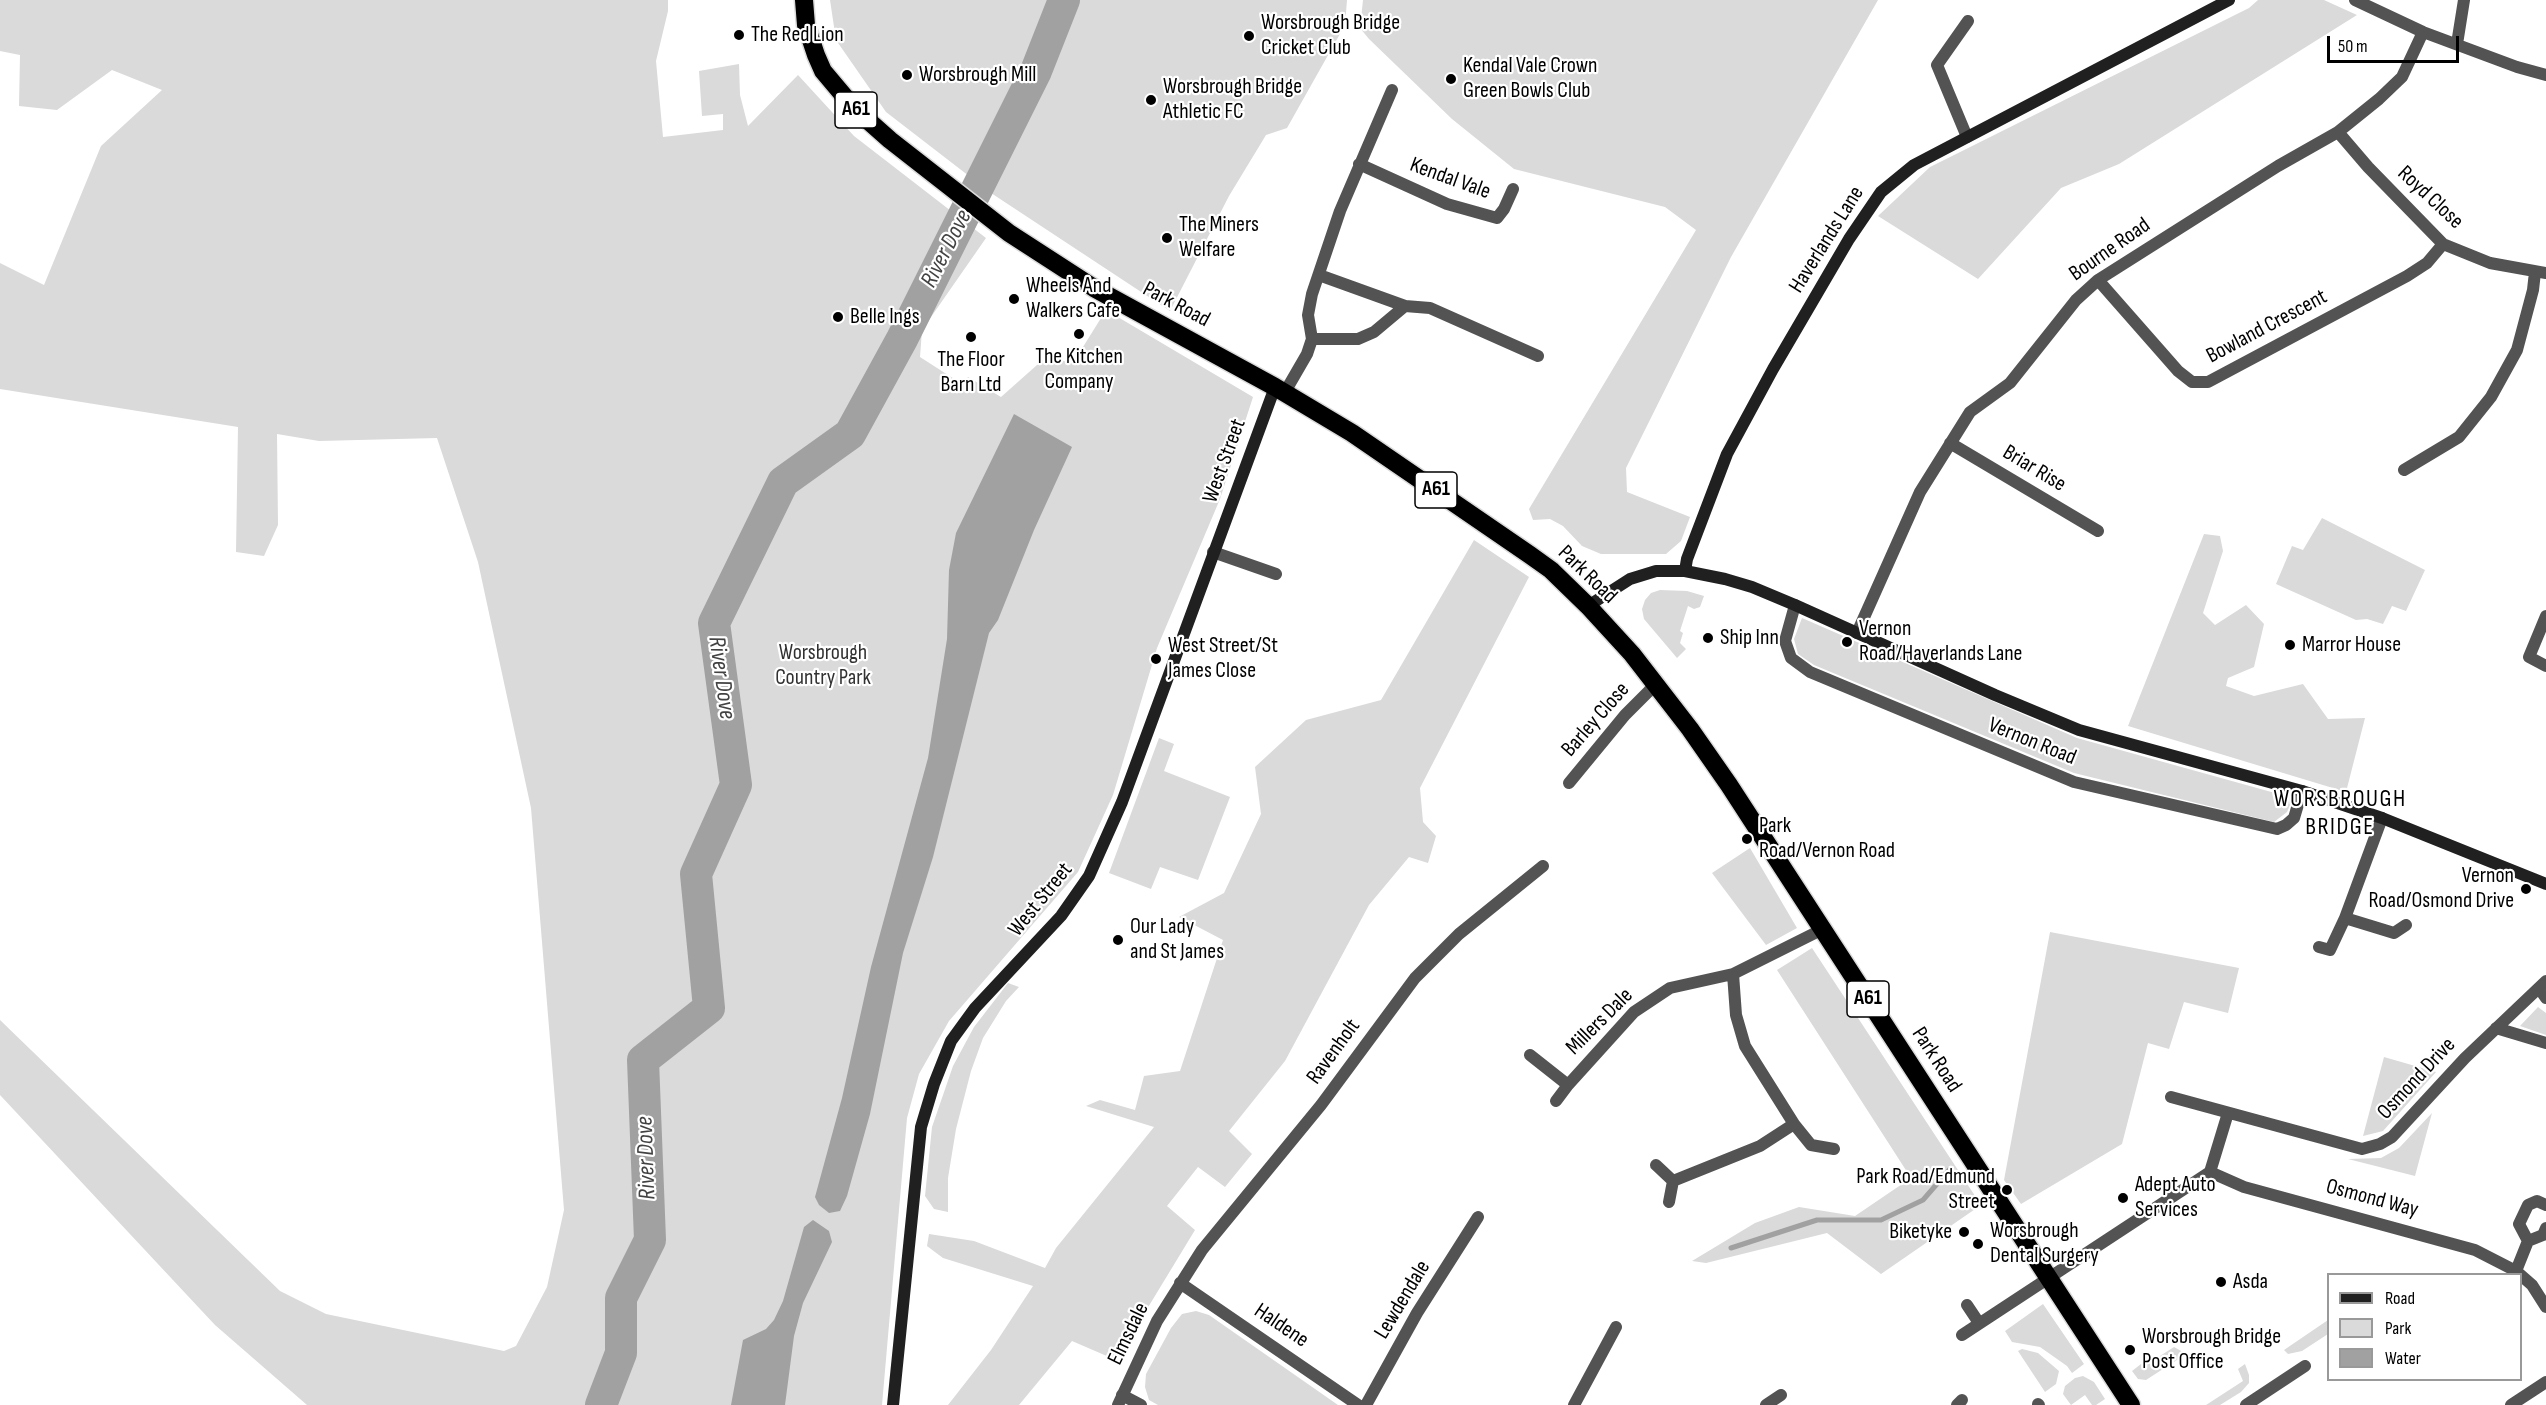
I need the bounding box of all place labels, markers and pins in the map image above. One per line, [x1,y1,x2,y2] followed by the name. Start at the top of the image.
[1261,10,1400,62] place label: Worsbrough Bridge Cricket Club
[751,22,844,48] place label: The Red Lion
[732,28,746,42] marker: The Red Lion
[1242,29,1256,43] marker: Worsbrough Bridge Cricket Club
[1463,53,1598,104] place label: Kendal Vale Crown Green Bowls Club
[919,62,1036,88] place label: Worsbrough Mill
[900,68,914,82] marker: Worsbrough Mill
[1444,72,1458,86] marker: Kendal Vale Crown Green Bowls Club
[1163,74,1302,125] place label: Worsbrough Bridge Athletic FC
[1144,93,1158,107] marker: Worsbrough Bridge Athletic FC
[1179,212,1259,264] place label: The Miners Welfare
[1160,231,1174,245] marker: The Miners Welfare
[1026,273,1120,324] place label: Wheels And Walkers Cafe
[1007,292,1021,306] marker: Wheels And Walkers Cafe
[850,304,920,330] place label: Belle Ings
[831,310,845,324] marker: Belle Ings
[1072,327,1086,341] marker: The Kitchen Company
[964,330,978,344] marker: The Floor Barn Ltd
[1035,344,1123,396] place label: The Kitchen Company
[937,347,1005,398] place label: The Floor Barn Ltd
[1859,616,2022,668] place label: Vernon Road/Haverlands Lane
[1720,625,1779,651] place label: Ship Inn
[1701,631,1715,645] marker: Ship Inn
[2302,632,2401,658] place label: Marror House
[1168,633,1278,684] place label: West Street/St James Close
[1840,635,1854,649] marker: Vernon Road/Haverlands Lane
[2283,638,2297,652] marker: Marror House
[1149,652,1163,666] marker: West Street/St James Close
[1759,813,1895,864] place label: Park Road/Vernon Road
[1740,832,1754,846] marker: Park Road/Vernon Road
[2368,863,2514,914] place label: Vernon Road/Osmond Drive
[2519,882,2533,896] marker: Vernon Road/Osmond Drive
[1130,914,1224,966] place label: Our Lady and St James
[1111,933,1125,947] marker: Our Lady and St James
[1856,1164,1995,1216] place label: Park Road/Edmund Street
[2135,1172,2216,1224] place label: Adept Auto Services
[2000,1183,2014,1197] marker: Park Road/Edmund Street
[2116,1191,2130,1205] marker: Adept Auto Services
[1990,1218,2099,1270] place label: Worsbrough Dental Surgery
[1889,1219,1952,1245] place label: Biketyke
[1957,1225,1971,1239] marker: Biketyke
[1971,1237,1985,1251] marker: Worsbrough Dental Surgery
[2233,1269,2268,1295] place label: Asda
[2214,1275,2228,1289] marker: Asda
[2142,1324,2281,1376] place label: Worsbrough Bridge Post Office
[2123,1343,2137,1357] marker: Worsbrough Bridge Post Office

